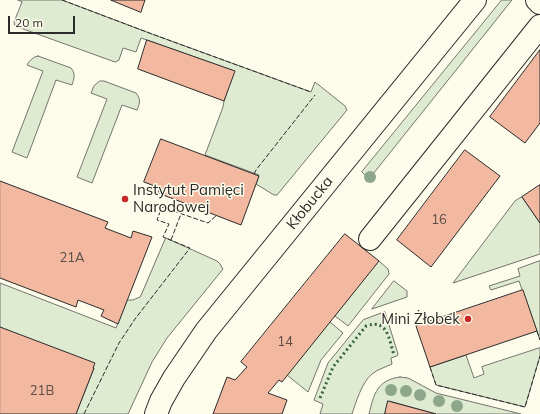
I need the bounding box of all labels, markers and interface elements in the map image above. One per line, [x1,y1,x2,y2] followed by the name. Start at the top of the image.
[10,8,77,34] scale bar
[15,15,43,30] text: 20 m
[283,173,337,233] street label: Kłobucka
[133,181,244,216] place label: Instytut Pamięci Narodowej
[120,194,130,204] marker: Instytut Pamięci Narodowej
[431,212,447,228] house number: 16
[59,250,85,266] house number: 21A
[381,310,460,328] place label: Mini Żłobek
[463,314,473,324] marker: Mini Żłobek
[277,334,293,350] house number: 14
[30,383,54,399] house number: 21B

